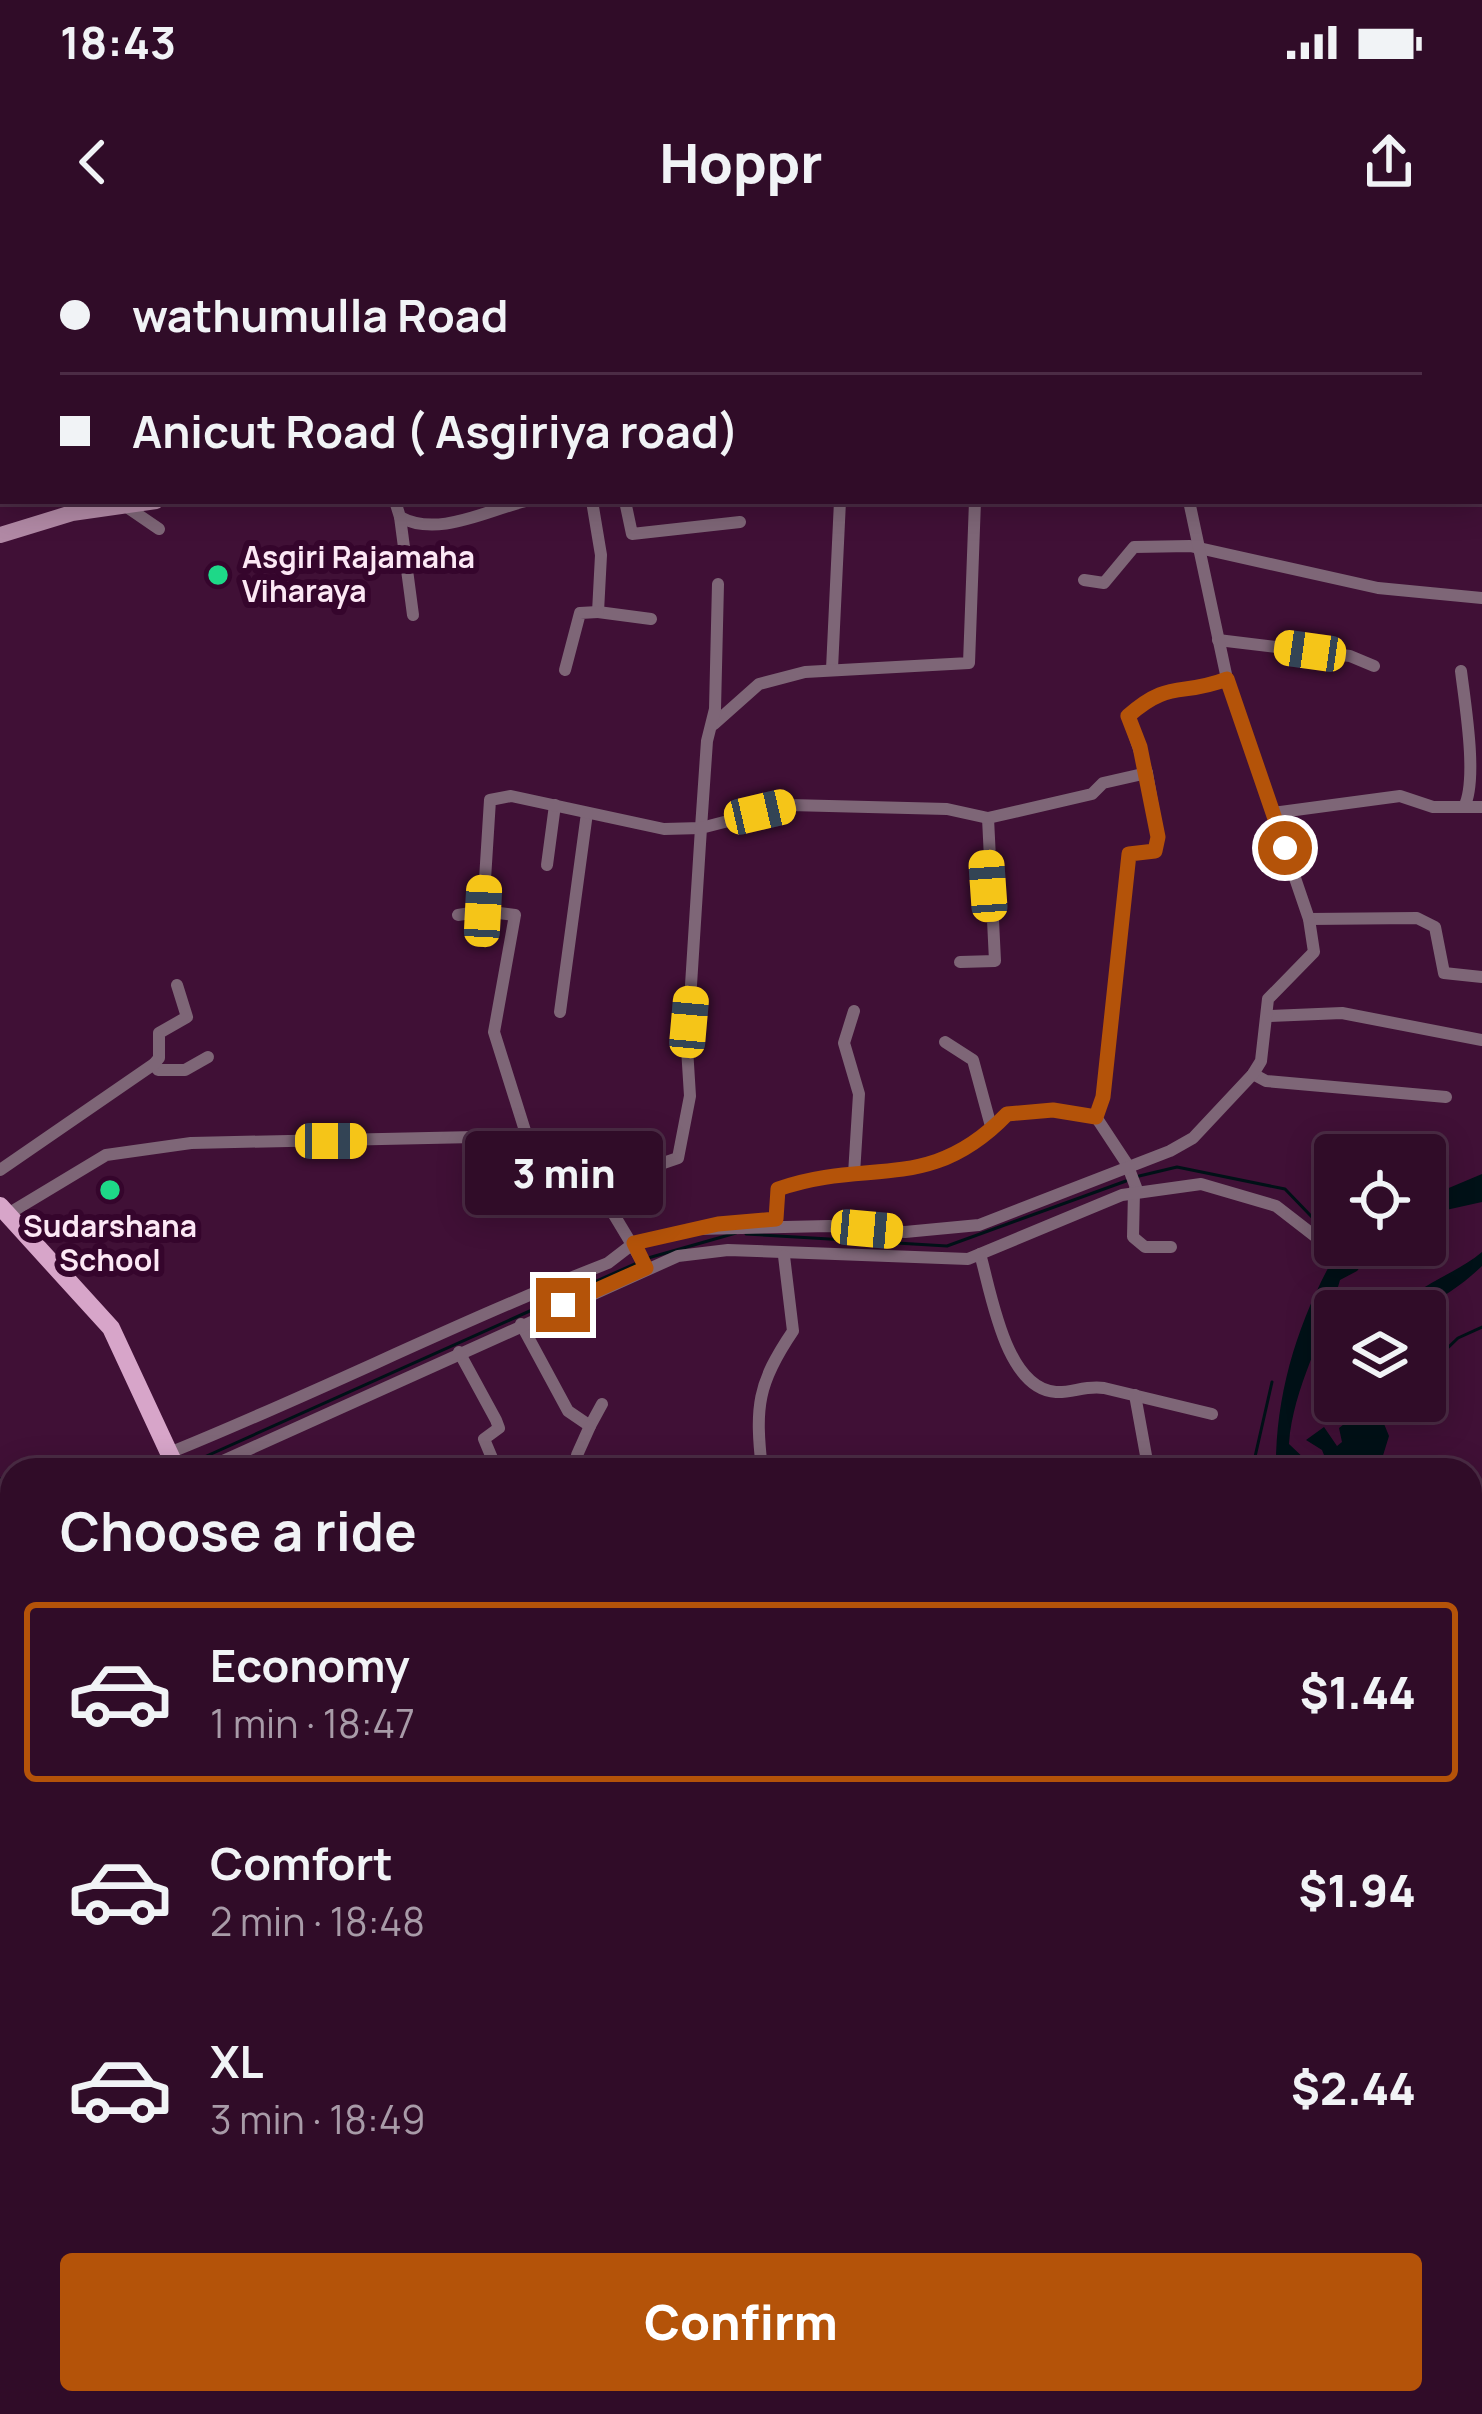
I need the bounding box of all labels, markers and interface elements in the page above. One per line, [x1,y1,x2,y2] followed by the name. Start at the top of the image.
[60,11,176,73] text: 18:43
[659,125,823,199] text: Hoppr
[60,129,126,195] icon: back
[1356,129,1422,195] icon: share
[132,284,508,346] text: wathumulla Road
[132,400,739,462] text: Anicut Road ( Asgiriya road)
[242,536,475,611] place label: Asgiri Rajamaha Viharaya
[205,562,231,588] marker: Asgiri Rajamaha Viharaya
[1272,628,1348,674] car
[721,786,799,838] car
[1258,821,1312,875] route start
[968,849,1008,923] car
[463,874,503,948] car
[668,985,710,1059] car
[295,1123,367,1159] car
[464,1131,662,1215] callout: 3 min
[1314,1134,1446,1422] map controls
[1314,1134,1446,1266] button: locate
[513,1146,615,1200] text: 3 min
[97,1177,123,1203] marker: Sudarshana School
[23,1205,197,1280] place label: Sudarshana School
[830,1208,904,1250] car
[536,1278,590,1332] route end
[1314,1290,1446,1422] button: layers
[60,1493,417,1567] text: Choose a ride
[210,1634,410,1696] text: Economy
[66,1638,174,1746] icon: car
[1300,1661,1416,1723] text: $1.44
[210,1696,415,1750] text: 1 min · 18:47
[210,1832,393,1894] text: Comfort
[66,1836,174,1944] icon: car
[1298,1859,1416,1921] text: $1.94
[210,1894,425,1948] text: 2 min · 18:48
[210,2030,264,2092] text: XL
[66,2034,174,2142] icon: car
[1291,2057,1416,2119] text: $2.44
[210,2092,425,2146] text: 3 min · 18:49
[60,2253,1422,2391] button: Confirm

